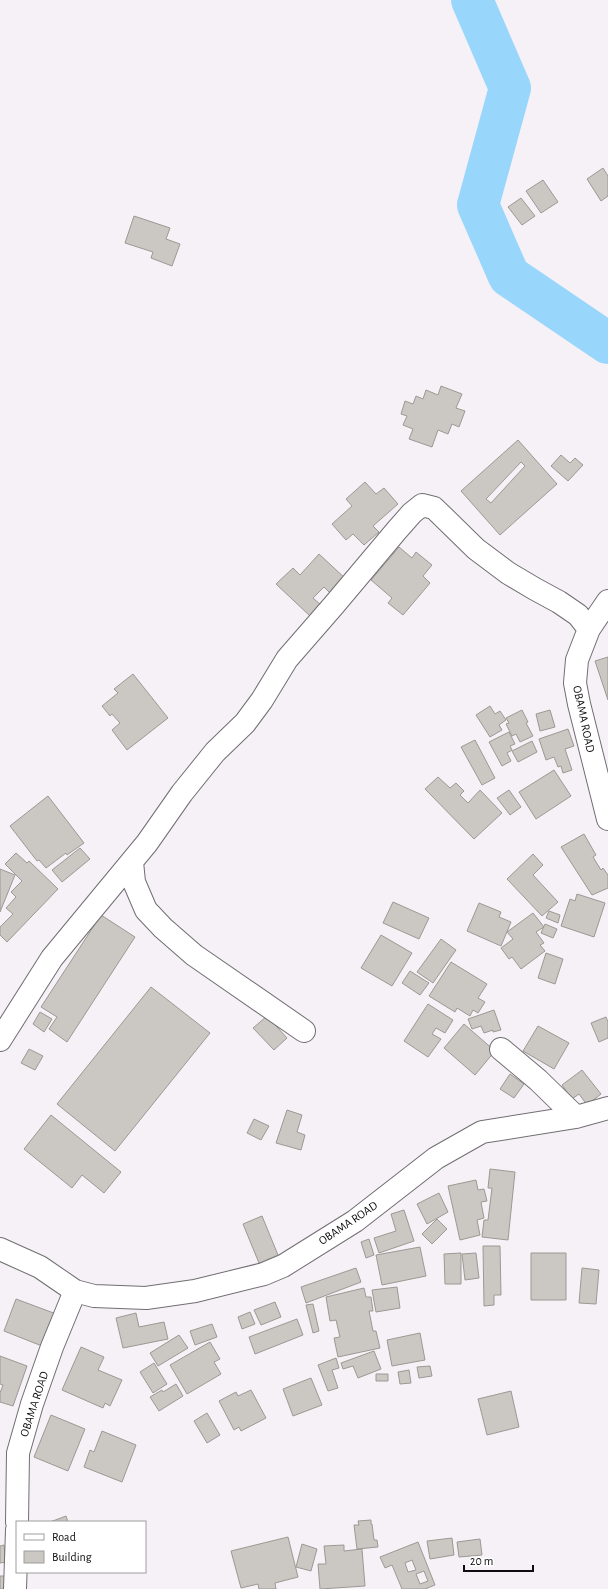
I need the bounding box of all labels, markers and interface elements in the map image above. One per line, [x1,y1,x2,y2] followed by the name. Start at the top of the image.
[571,684,597,754] street label: OBAMA ROAD
[316,1199,380,1247] street label: OBAMA ROAD
[18,1370,50,1438] street label: OBAMA ROAD
[16,1521,146,1573] legend
[52,1531,76,1543] text: Road
[464,1547,533,1573] scale bar
[52,1551,92,1563] text: Building
[470,1555,493,1567] text: 20 m

